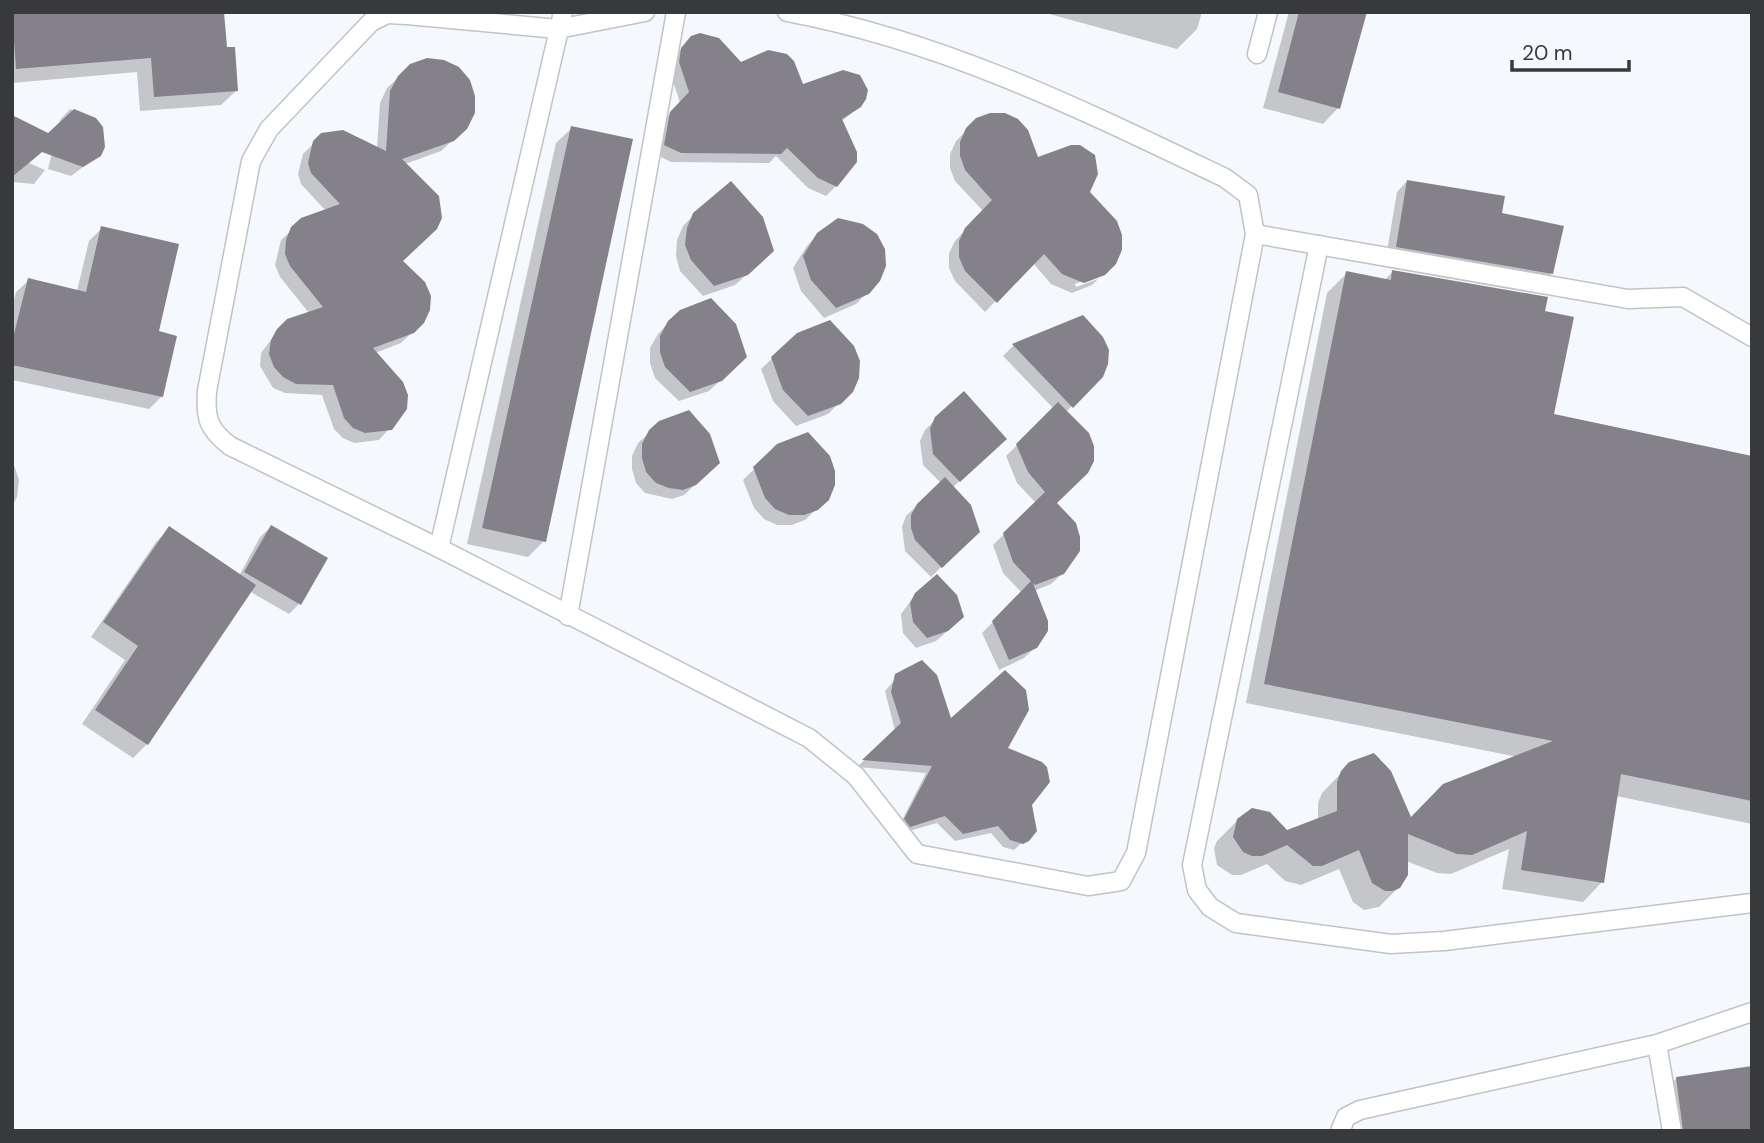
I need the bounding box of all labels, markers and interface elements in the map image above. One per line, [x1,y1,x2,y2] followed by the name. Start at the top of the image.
[1512,28,1629,72] scale bar
[1522,39,1573,67] text: 20 m

